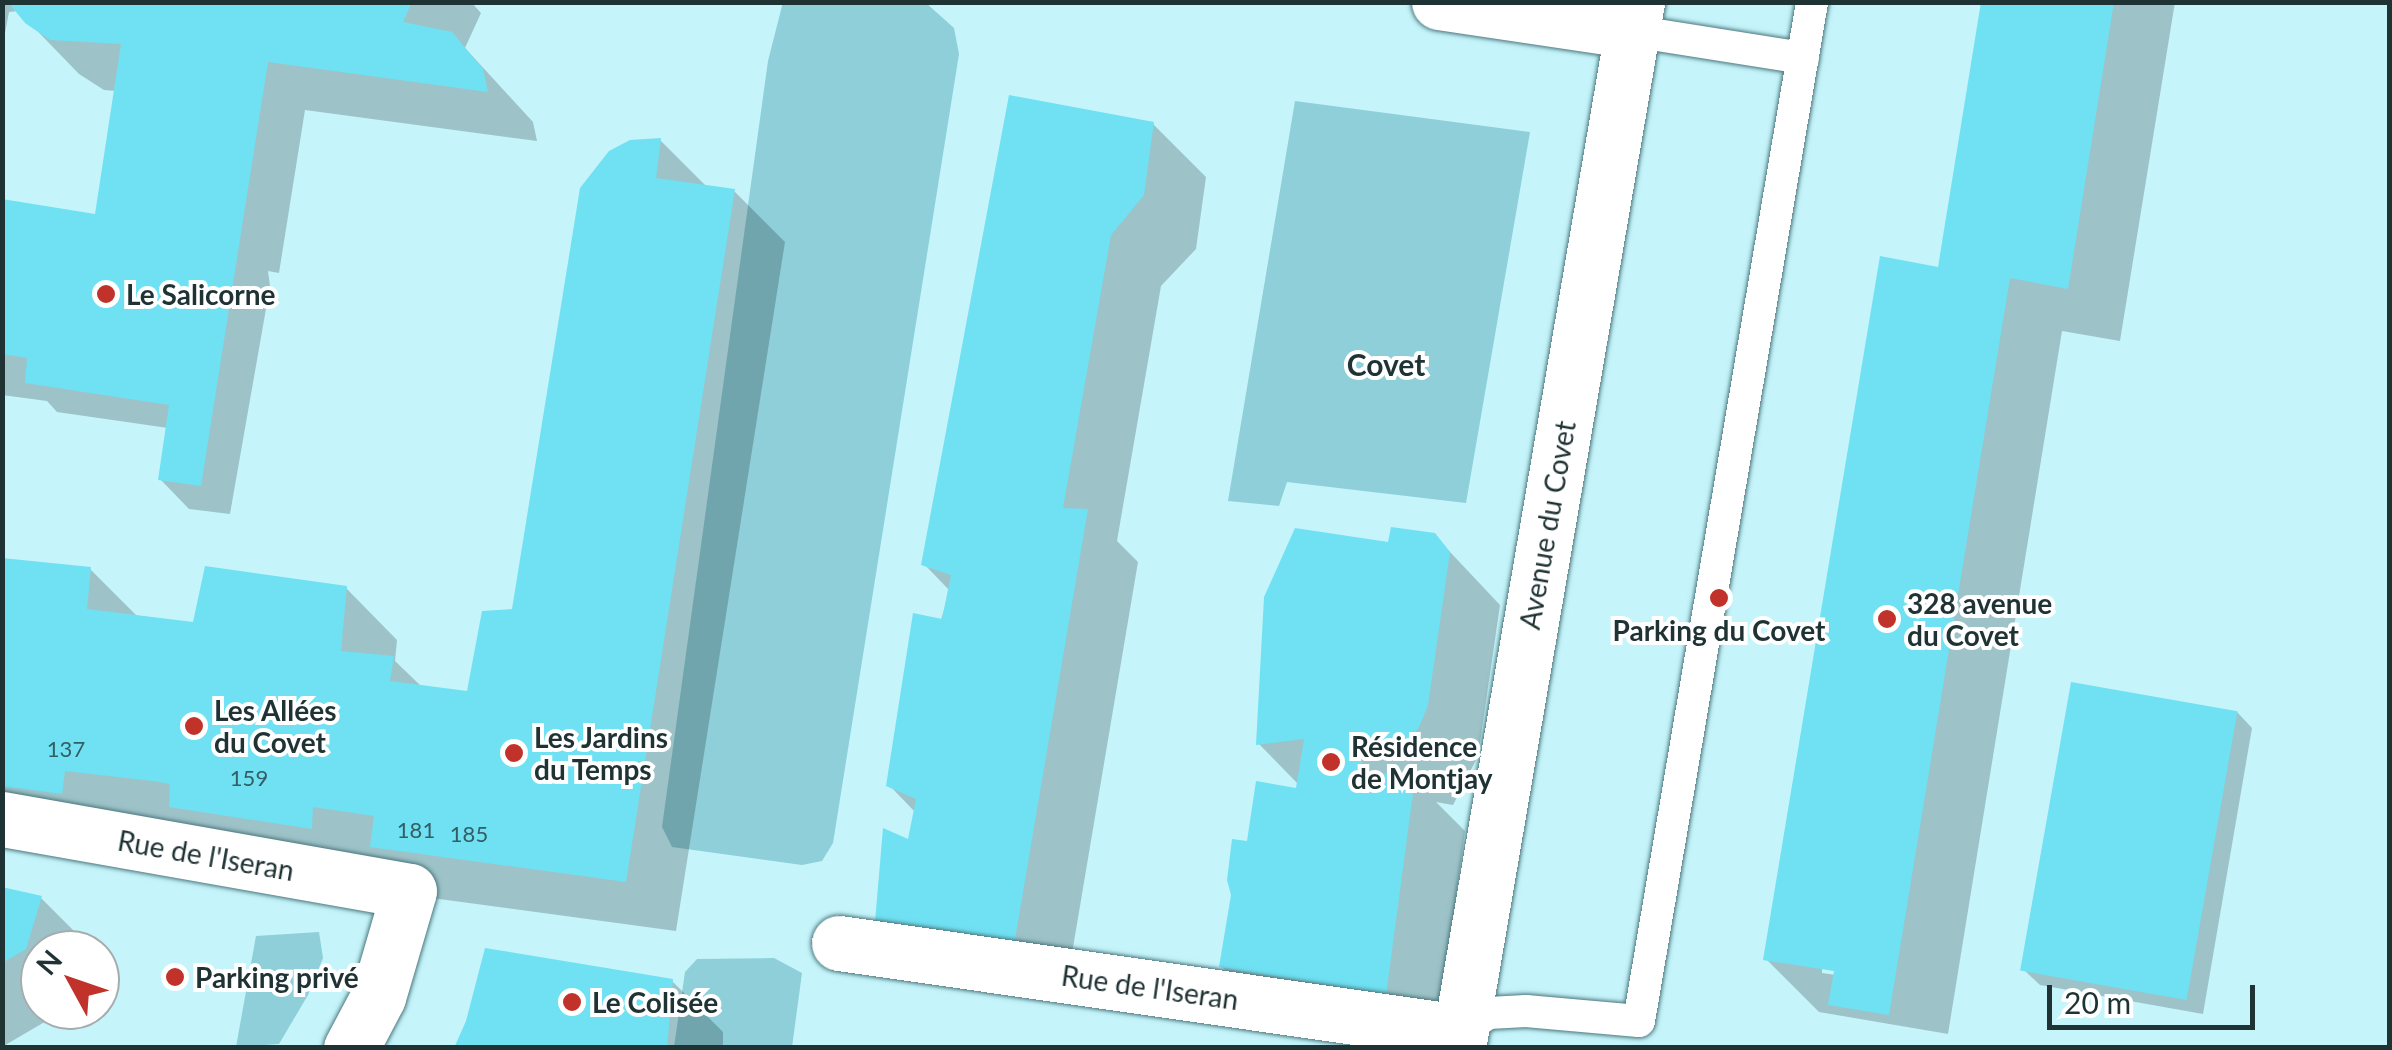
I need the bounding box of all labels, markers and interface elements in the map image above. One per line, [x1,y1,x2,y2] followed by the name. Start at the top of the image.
[126,277,276,311] place label: Le Salicorne
[95,283,117,305] marker: Le Salicorne
[1347,346,1425,382] district label: Covet
[1512,418,1582,632] street label: Avenue du Covet
[1907,586,2052,652] place label: 328 avenue du Covet
[1708,587,1730,609] marker: Parking du Covet
[1876,608,1898,630] marker: 328 avenue du Covet
[1613,613,1825,647] place label: Parking du Covet
[214,693,337,759] place label: Les Allées du Covet
[183,715,205,737] marker: Les Allées du Covet
[534,720,669,786] place label: Les Jardins du Temps
[1351,729,1492,795] place label: Résidence de Montjay
[47,736,85,762] house number: 137
[503,742,525,764] marker: Les Jardins du Temps
[1320,751,1342,773] marker: Résidence de Montjay
[230,765,268,791] house number: 159
[397,817,435,843] house number: 181
[450,821,488,847] house number: 185
[115,823,297,887] street label: Rue de l'Iseran
[20,930,120,1030] north arrow
[29,943,69,981] text: N
[1059,958,1241,1016] street label: Rue de l'Iseran
[195,960,359,994] place label: Parking privé
[2052,965,2260,1027] scale bar
[164,966,186,988] marker: Parking privé
[2064,984,2131,1020] text: 20 m
[592,985,718,1019] place label: Le Colisée
[561,991,583,1013] marker: Le Colisée

